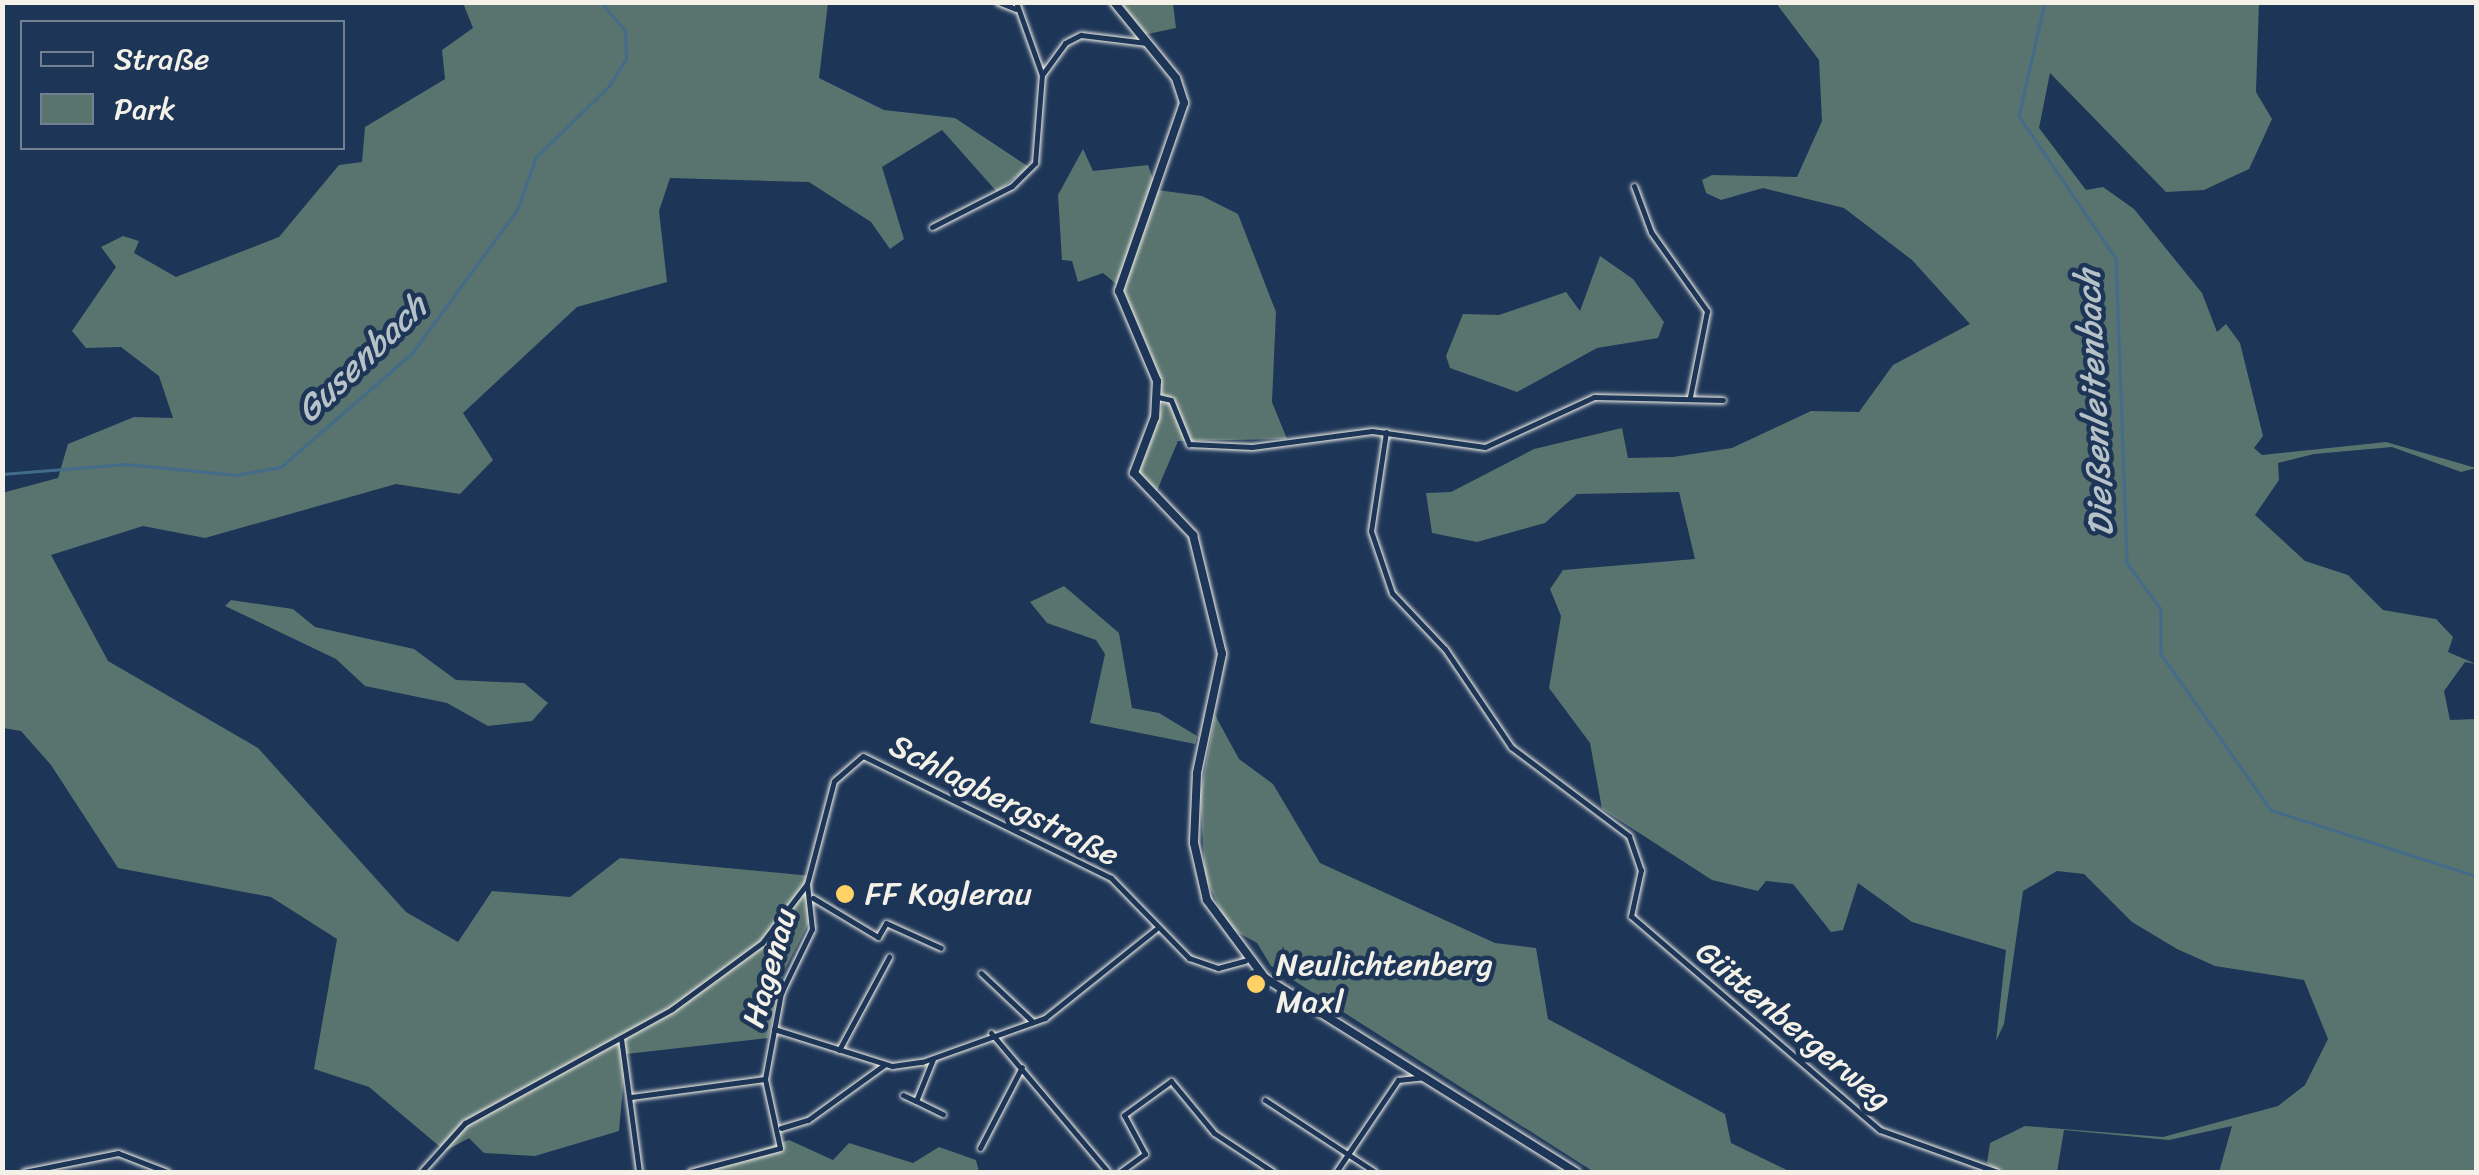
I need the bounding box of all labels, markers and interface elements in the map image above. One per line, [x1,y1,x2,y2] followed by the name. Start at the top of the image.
[20,20,345,150] legend
[114,32,209,86] text: Straße
[114,82,176,136] text: Park
[2066,268,2122,538] water label: Dießenleitenbach
[287,285,435,431] water label: Gusenbach
[883,727,1125,875] street label: Schlagbergstraße
[865,875,1032,913] place label: FF Koglerau
[834,883,856,905] marker: FF Koglerau
[735,904,805,1032] street label: Hagenau
[1687,933,1899,1119] street label: Güttenbergerweg
[1276,947,1493,1022] place label: Neulichtenberg Maxl
[1245,973,1267,995] marker: Neulichtenberg Maxl

